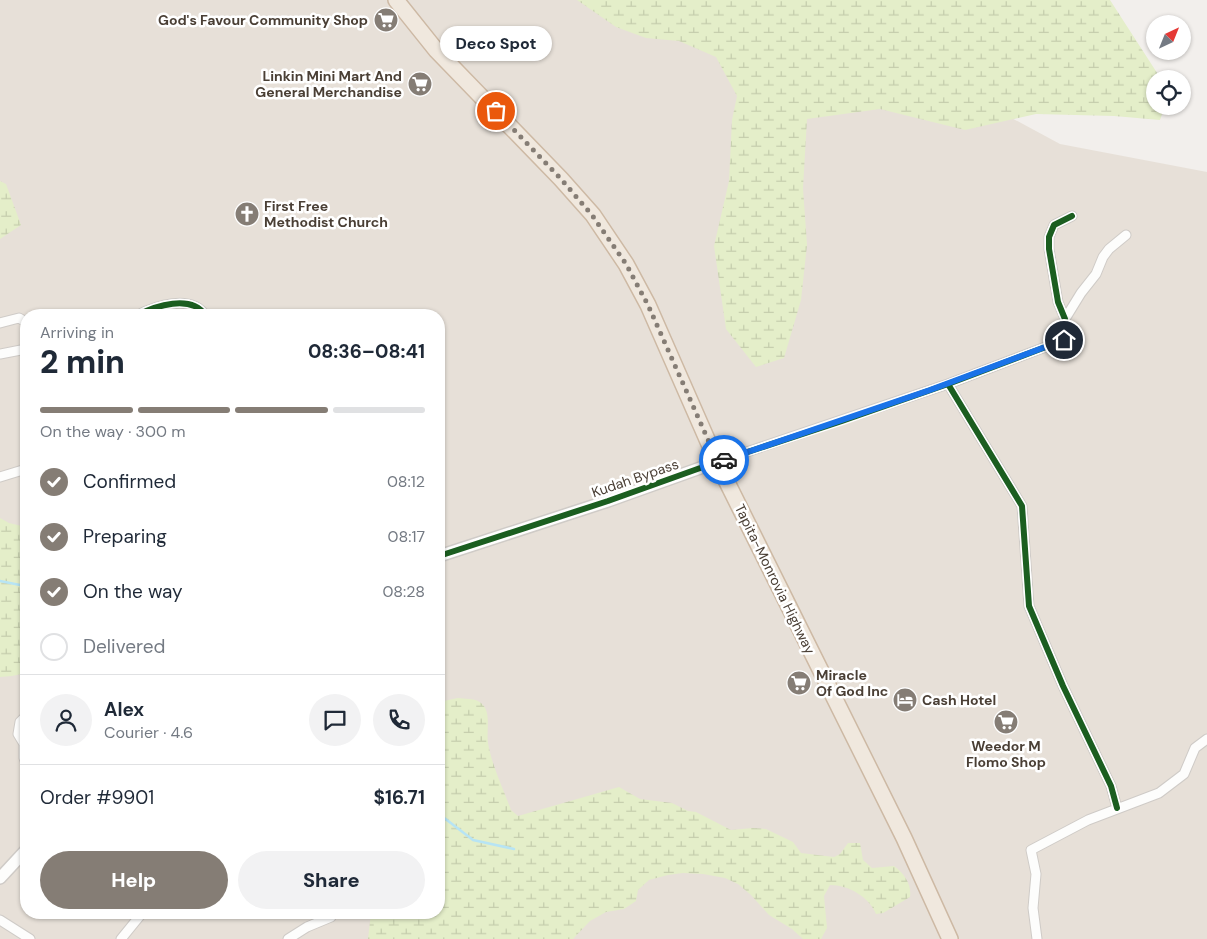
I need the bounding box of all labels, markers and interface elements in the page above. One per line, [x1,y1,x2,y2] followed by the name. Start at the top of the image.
[373,7,399,33] supermarket icon: God's Favour Community Shop
[158,11,368,29] place label: God's Favour Community Shop
[1146,15,1191,60] north arrow
[1146,15,1191,115] map controls
[440,26,552,61] callout: Deco Spot
[456,33,536,54] text: Deco Spot
[255,67,402,101] place label: Linkin Mini Mart And General Merchandise
[1146,70,1191,115] button: locate
[407,71,433,97] supermarket icon: Linkin Mini Mart And General Merchandise
[475,90,517,132] pin
[482,97,510,125] icon: bag
[264,197,388,231] place label: First Free Methodist Church
[234,201,260,227] church icon: First Free Methodist Church
[1043,319,1085,361] pin
[40,322,114,343] text: Arriving in
[1050,326,1078,354] icon: home
[308,339,425,364] text: 08:36–08:41
[40,341,125,383] text: 2 min
[40,421,185,442] text: On the way · 300 m
[699,435,749,485] courier
[710,446,738,474] icon: car
[589,455,681,501] street label: Kudah Bypass
[40,468,68,496] icon: check
[83,469,176,494] text: Confirmed
[387,471,425,492] text: 08:12
[731,501,819,657] street label: Tapita-Monrovia Highway
[40,523,68,551] icon: check
[83,524,167,549] text: Preparing
[388,526,425,547] text: 08:17
[40,578,68,606] icon: check
[83,579,183,604] text: On the way
[382,581,425,602] text: 08:28
[83,634,165,659] text: Delivered
[816,666,888,700] place label: Miracle Of God Inc
[786,670,812,696] supermarket icon: Miracle Of God Inc
[892,687,918,713] hotel icon: Cash Hotel
[922,691,996,709] place label: Cash Hotel
[40,694,92,746] button: person
[309,694,361,746] button: chat
[373,694,425,746] button: phone
[104,697,144,722] text: Alex
[993,709,1019,735] supermarket icon: Weedor M Flomo Shop
[104,722,193,743] text: Courier · 4.6
[966,737,1046,771] place label: Weedor M Flomo Shop
[40,785,154,810] text: Order #9901
[374,785,425,810] text: $16.71
[40,851,228,909] button: Help
[238,851,425,909] button: Share

